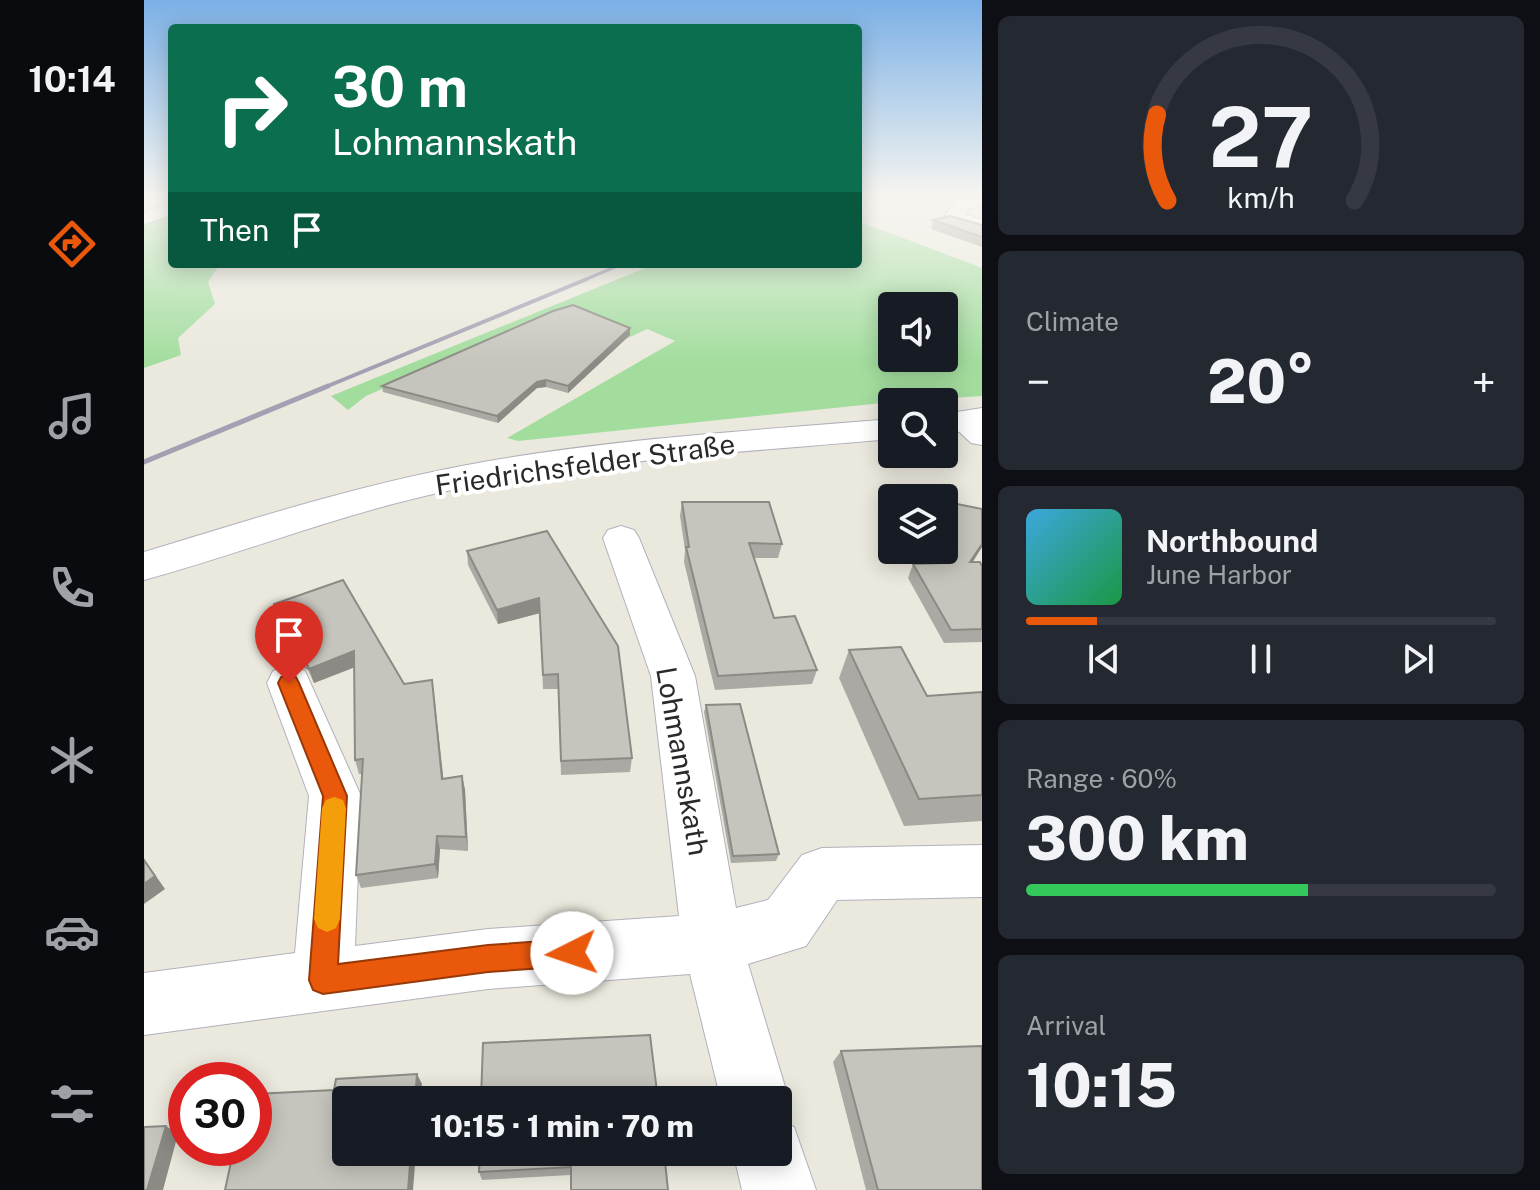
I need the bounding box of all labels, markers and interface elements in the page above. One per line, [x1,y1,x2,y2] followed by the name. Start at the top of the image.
[332,54,468,120] text: 30 m
[200,56,304,160] icon: right
[28,58,116,100] text: 10:14
[1209,88,1313,186] text: 27
[332,121,577,163] text: Lohmannskath
[1227,182,1295,215] text: km/h
[285,208,329,252] icon: arrive
[200,212,269,248] text: Then
[44,216,100,272] icon: directions
[878,292,958,564] map controls
[878,292,958,372] button: sound
[1026,306,1119,337] text: Climate
[1207,346,1315,417] text: 20°
[1026,356,1050,408] text: −
[1472,356,1496,408] text: +
[44,388,100,444] icon: music
[878,388,958,468] button: search
[433,427,737,501] street label: Friedrichsfelder Straße
[878,484,958,564] button: layers
[1146,523,1318,559] text: Northbound
[1146,559,1292,590] text: June Harbor
[44,560,100,616] icon: phone
[255,601,323,683] pin
[267,613,311,657] icon: arrive
[1082,637,1126,681] icon: previous
[1239,637,1283,681] icon: pause
[1396,637,1440,681] icon: next
[650,664,716,858] street label: Lohmannskath
[44,732,100,788] icon: climate
[1026,763,1177,794] text: Range · 60%
[1026,803,1249,874] text: 300 km
[44,904,100,960] icon: car
[530,911,614,995] position arrow
[1026,1010,1106,1041] text: Arrival
[1026,1050,1177,1121] text: 10:15
[168,1062,272,1166] speed limit sign: 30
[44,1076,100,1132] icon: filters
[430,1108,694,1144] text: 10:15 · 1 min · 70 m

